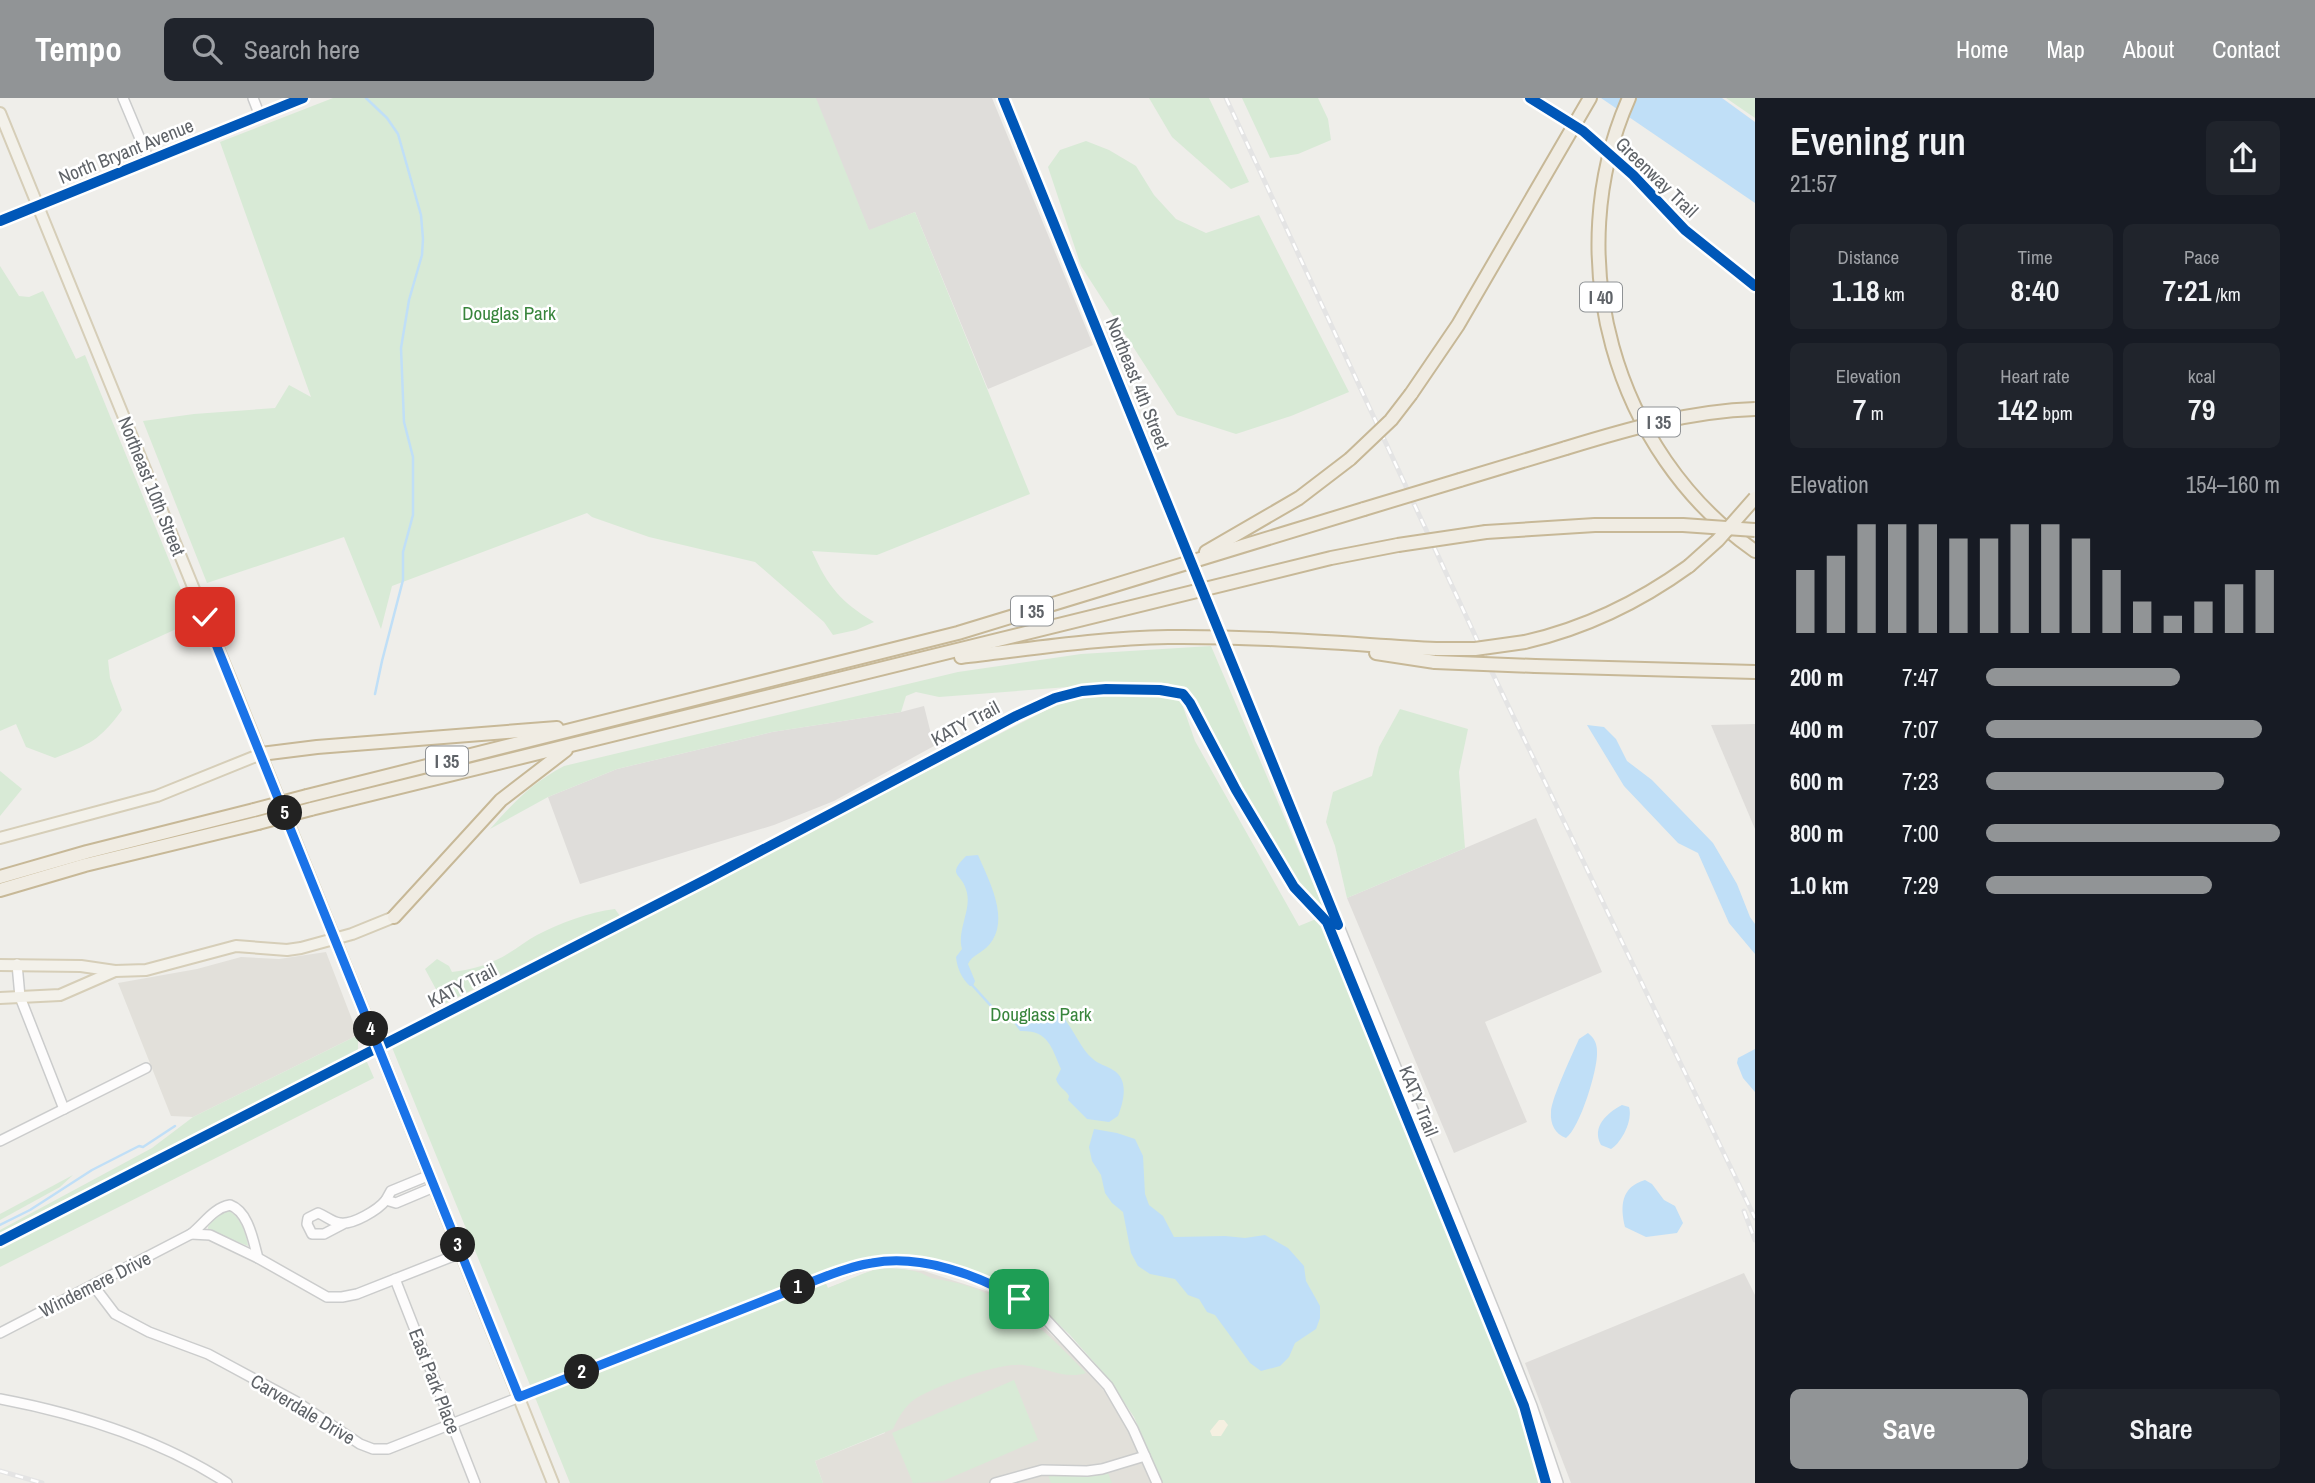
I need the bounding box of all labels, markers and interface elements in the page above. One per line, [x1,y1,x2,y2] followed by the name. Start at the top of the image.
[164,18,654,81] search box
[35,27,122,71] text: Tempo
[188,30,226,68] icon: search
[244,32,360,67] text: Search here
[1956,33,2008,65] text: Home
[2046,33,2085,65] text: Map
[2123,33,2174,65] text: About
[2212,33,2280,65] text: Contact
[55,112,197,190] street label: North Bryant Avenue
[1790,116,1966,167] text: Evening run
[2206,121,2280,195] button: share
[1610,131,1704,223] street label: Greenway Trail
[1790,168,1837,199] text: 21:57
[1838,244,1899,270] text: Distance
[2017,244,2053,270] text: Time
[2184,244,2219,270] text: Pace
[1832,270,1880,310] text: 1.18
[2011,270,2059,310] text: 8:40
[2163,270,2211,310] text: 7:21
[1880,281,1905,307] text: km
[2211,281,2241,307] text: /km
[1580,282,1622,312] road number: I 40
[462,300,556,326] park label: Douglas Park
[1100,313,1176,453] street label: Northeast 4th Street
[1836,363,1901,389] text: Elevation
[2000,363,2070,389] text: Heart rate
[2188,363,2216,389] text: kcal
[1853,389,1867,429] text: 7
[1997,389,2038,429] text: 142
[2188,389,2215,429] text: 79
[1867,400,1884,426] text: m
[2038,400,2073,426] text: bpm
[1638,408,1680,436] road number: I 35
[112,412,192,560] street label: Northeast 10th Street
[1790,469,1869,500] text: Elevation
[2186,469,2280,500] text: 154–160 m
[175,587,235,647] pin
[1011,597,1053,626] road number: I 35
[186,598,224,636] icon: check
[1790,662,1843,693] text: 200 m
[1902,662,1939,693] text: 7:47
[926,694,1004,752] street label: KATY Trail
[1790,714,1843,745] text: 400 m
[1902,714,1939,745] text: 7:07
[426,746,468,776] road number: I 35
[1790,766,1843,797] text: 600 m
[1902,766,1939,797] text: 7:23
[268,796,302,830] pin: 5
[280,799,289,825] text: 5
[1790,818,1843,849] text: 800 m
[1902,818,1939,849] text: 7:00
[1790,870,1849,901] text: 1.0 km
[1902,870,1939,901] text: 7:29
[423,957,501,1013] street label: KATY Trail
[990,1001,1092,1027] park label: Douglass Park
[354,1012,388,1046] pin: 4
[366,1015,375,1041] text: 4
[1393,1062,1445,1140] street label: KATY Trail
[440,1228,476,1262] pin: 3
[453,1231,462,1257] text: 3
[35,1245,155,1323] street label: Windemere Drive
[989,1269,1049,1329] pin
[780,1270,816,1304] pin: 1
[793,1273,802,1299] text: 1
[1000,1280,1038,1318] icon: arrive
[403,1325,467,1437] street label: East Park Place
[564,1354,600,1390] pin: 2
[577,1358,586,1384] text: 2
[246,1368,360,1450] street label: Carverdale Drive
[1790,1389,2028,1469] button: Save
[2042,1389,2280,1469] button: Share

